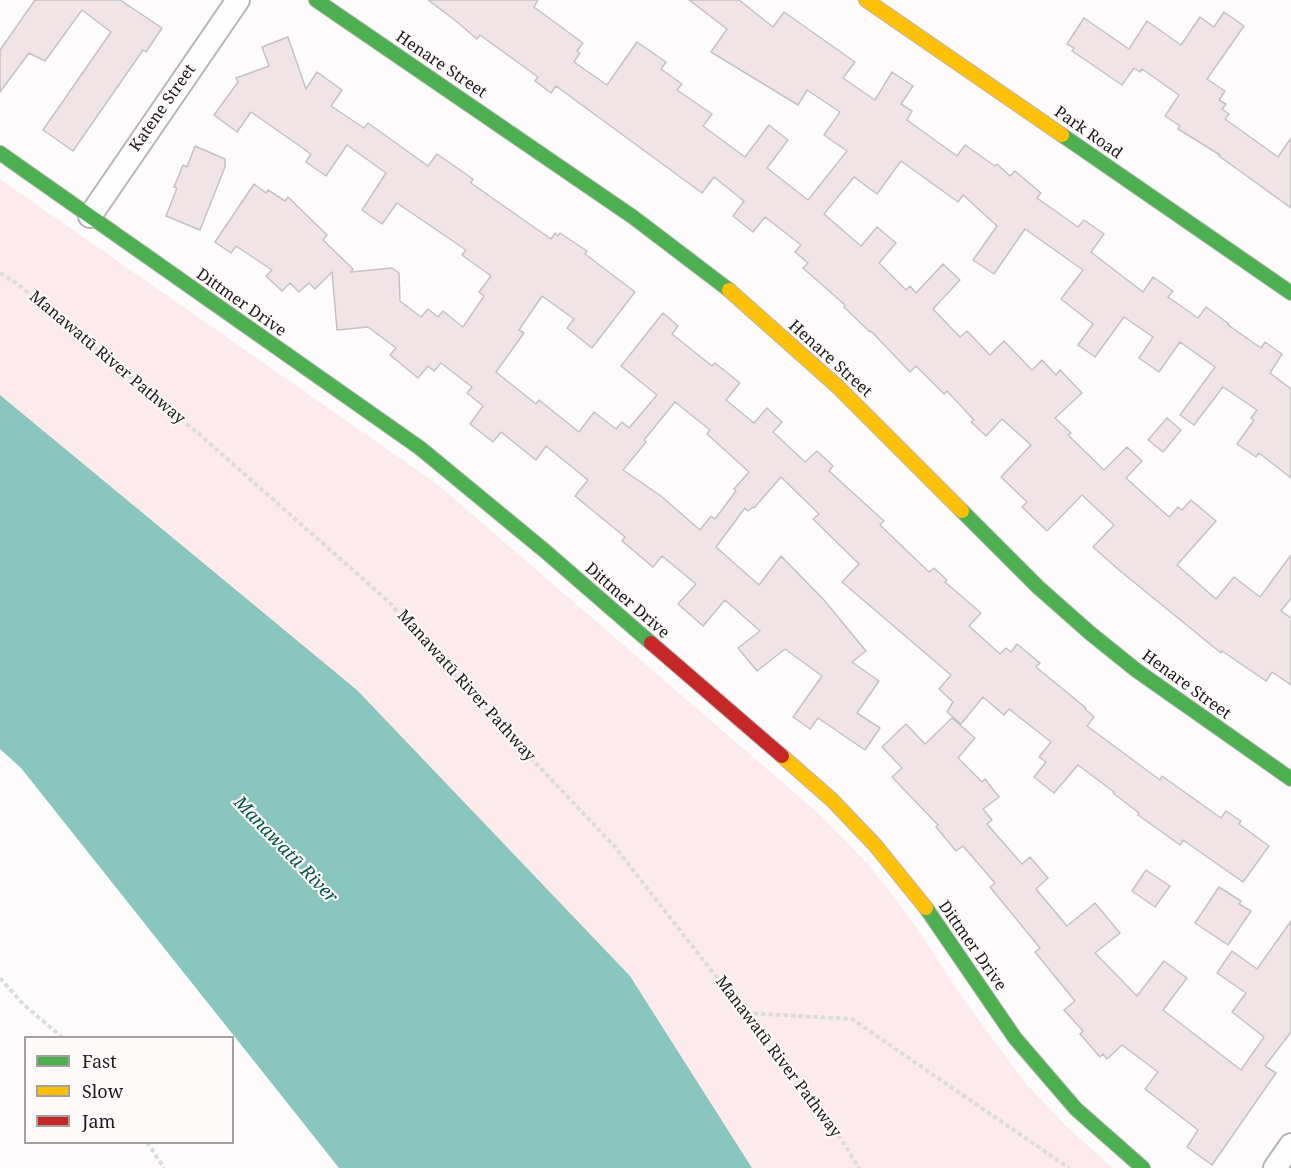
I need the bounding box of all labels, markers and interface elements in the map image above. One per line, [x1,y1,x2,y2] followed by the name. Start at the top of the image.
[392,28,490,102] street label: Henare Street
[126,61,200,155] street label: Katene Street
[1050,103,1126,163] street label: Park Road
[192,265,290,341] street label: Dittmer Drive
[25,287,189,429] street label: Manawatū River Pathway
[784,317,876,401] street label: Henare Street
[581,559,673,643] street label: Dittmer Drive
[393,606,539,766] street label: Manawatū River Pathway
[1138,646,1234,724] street label: Henare Street
[229,792,341,908] water label: Manawatū River
[934,897,1010,995] street label: Dittmer Drive
[711,972,845,1142] street label: Manawatū River Pathway
[24,1036,234,1144] legend
[82,1049,117,1073] text: Fast
[82,1079,123,1103] text: Slow
[82,1109,116,1133] text: Jam

